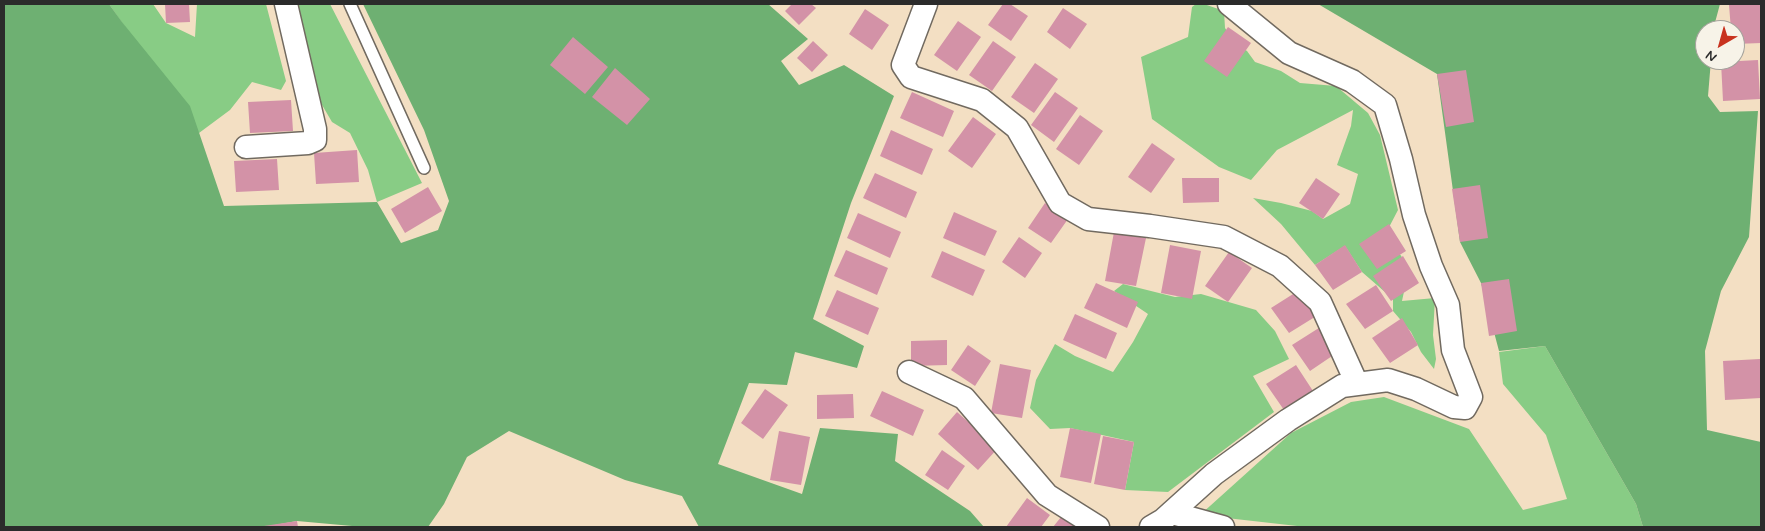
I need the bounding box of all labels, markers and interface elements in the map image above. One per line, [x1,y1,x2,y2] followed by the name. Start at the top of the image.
[1695,20,1745,70] north arrow
[1702,46,1721,66] text: N

